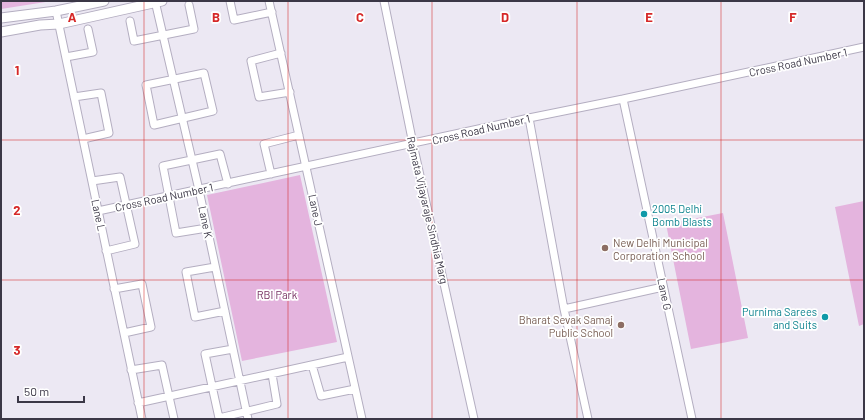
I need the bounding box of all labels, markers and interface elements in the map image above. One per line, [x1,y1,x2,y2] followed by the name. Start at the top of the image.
[68,9,77,25] text: A
[212,9,220,25] text: B
[356,9,364,25] text: C
[501,9,509,25] text: D
[645,9,653,25] text: E
[789,9,797,25] text: F
[748,45,848,79] street label: Cross Road Number 1
[15,62,19,78] text: 1
[431,111,531,147] street label: Cross Road Number 1
[405,135,451,285] street label: Rajmata Vijayaraje Sindhia Marg
[114,180,214,214] street label: Cross Road Number 1
[306,193,326,227] street label: Lane J
[89,198,109,232] street label: Lane L
[13,202,21,218] text: 2
[652,202,712,228] place label: 2005 Delhi Bomb Blasts
[196,205,216,240] street label: Lane K
[639,209,649,219] marker: 2005 Delhi Bomb Blasts
[613,236,708,262] place label: New Delhi Municipal Corporation School
[600,243,610,253] marker: New Delhi Municipal Corporation School
[655,277,675,311] street label: Lane G
[257,288,298,301] park label: RBI Park
[742,305,817,331] place label: Purnima Sarees and Suits
[820,312,830,322] marker: Purnima Sarees and Suits
[519,313,613,339] place label: Bharat Sevak Samaj Public School
[616,320,626,330] marker: Bharat Sevak Samaj Public School
[13,342,21,358] text: 3
[18,378,84,404] scale bar
[24,384,49,398] text: 50 m

